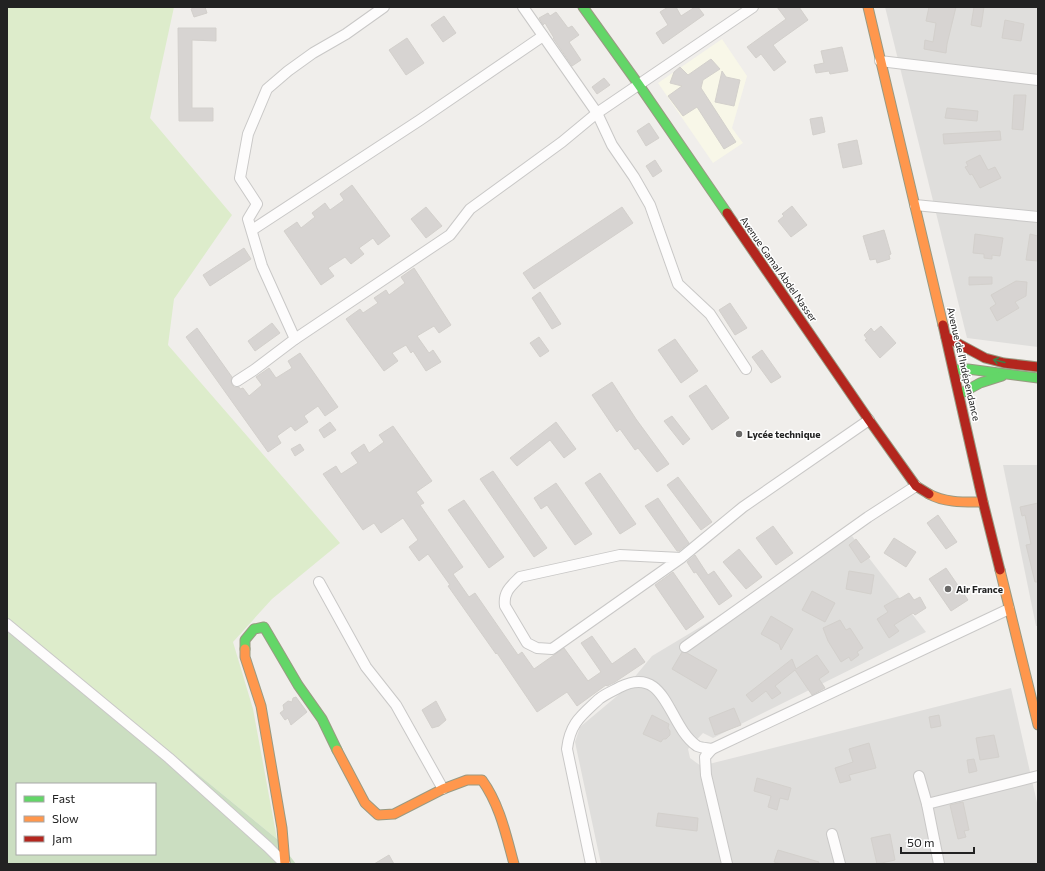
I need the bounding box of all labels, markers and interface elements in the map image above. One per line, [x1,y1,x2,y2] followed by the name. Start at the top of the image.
[738,214,820,324] street label: Avenue Gamal Abdel Nasser
[945,306,983,422] street label: Avenue de l'Indépendance
[993,357,1006,365] one-way arrow
[747,428,821,440] place label: Lycée technique
[734,429,744,439] marker: Lycée technique
[956,583,1003,595] place label: Air France
[943,584,953,594] marker: Air France
[16,783,156,855] legend
[52,791,75,805] text: Fast
[52,811,79,825] text: Slow
[901,829,974,855] scale bar
[52,831,72,846] text: Jam
[907,835,935,849] text: 50 m

